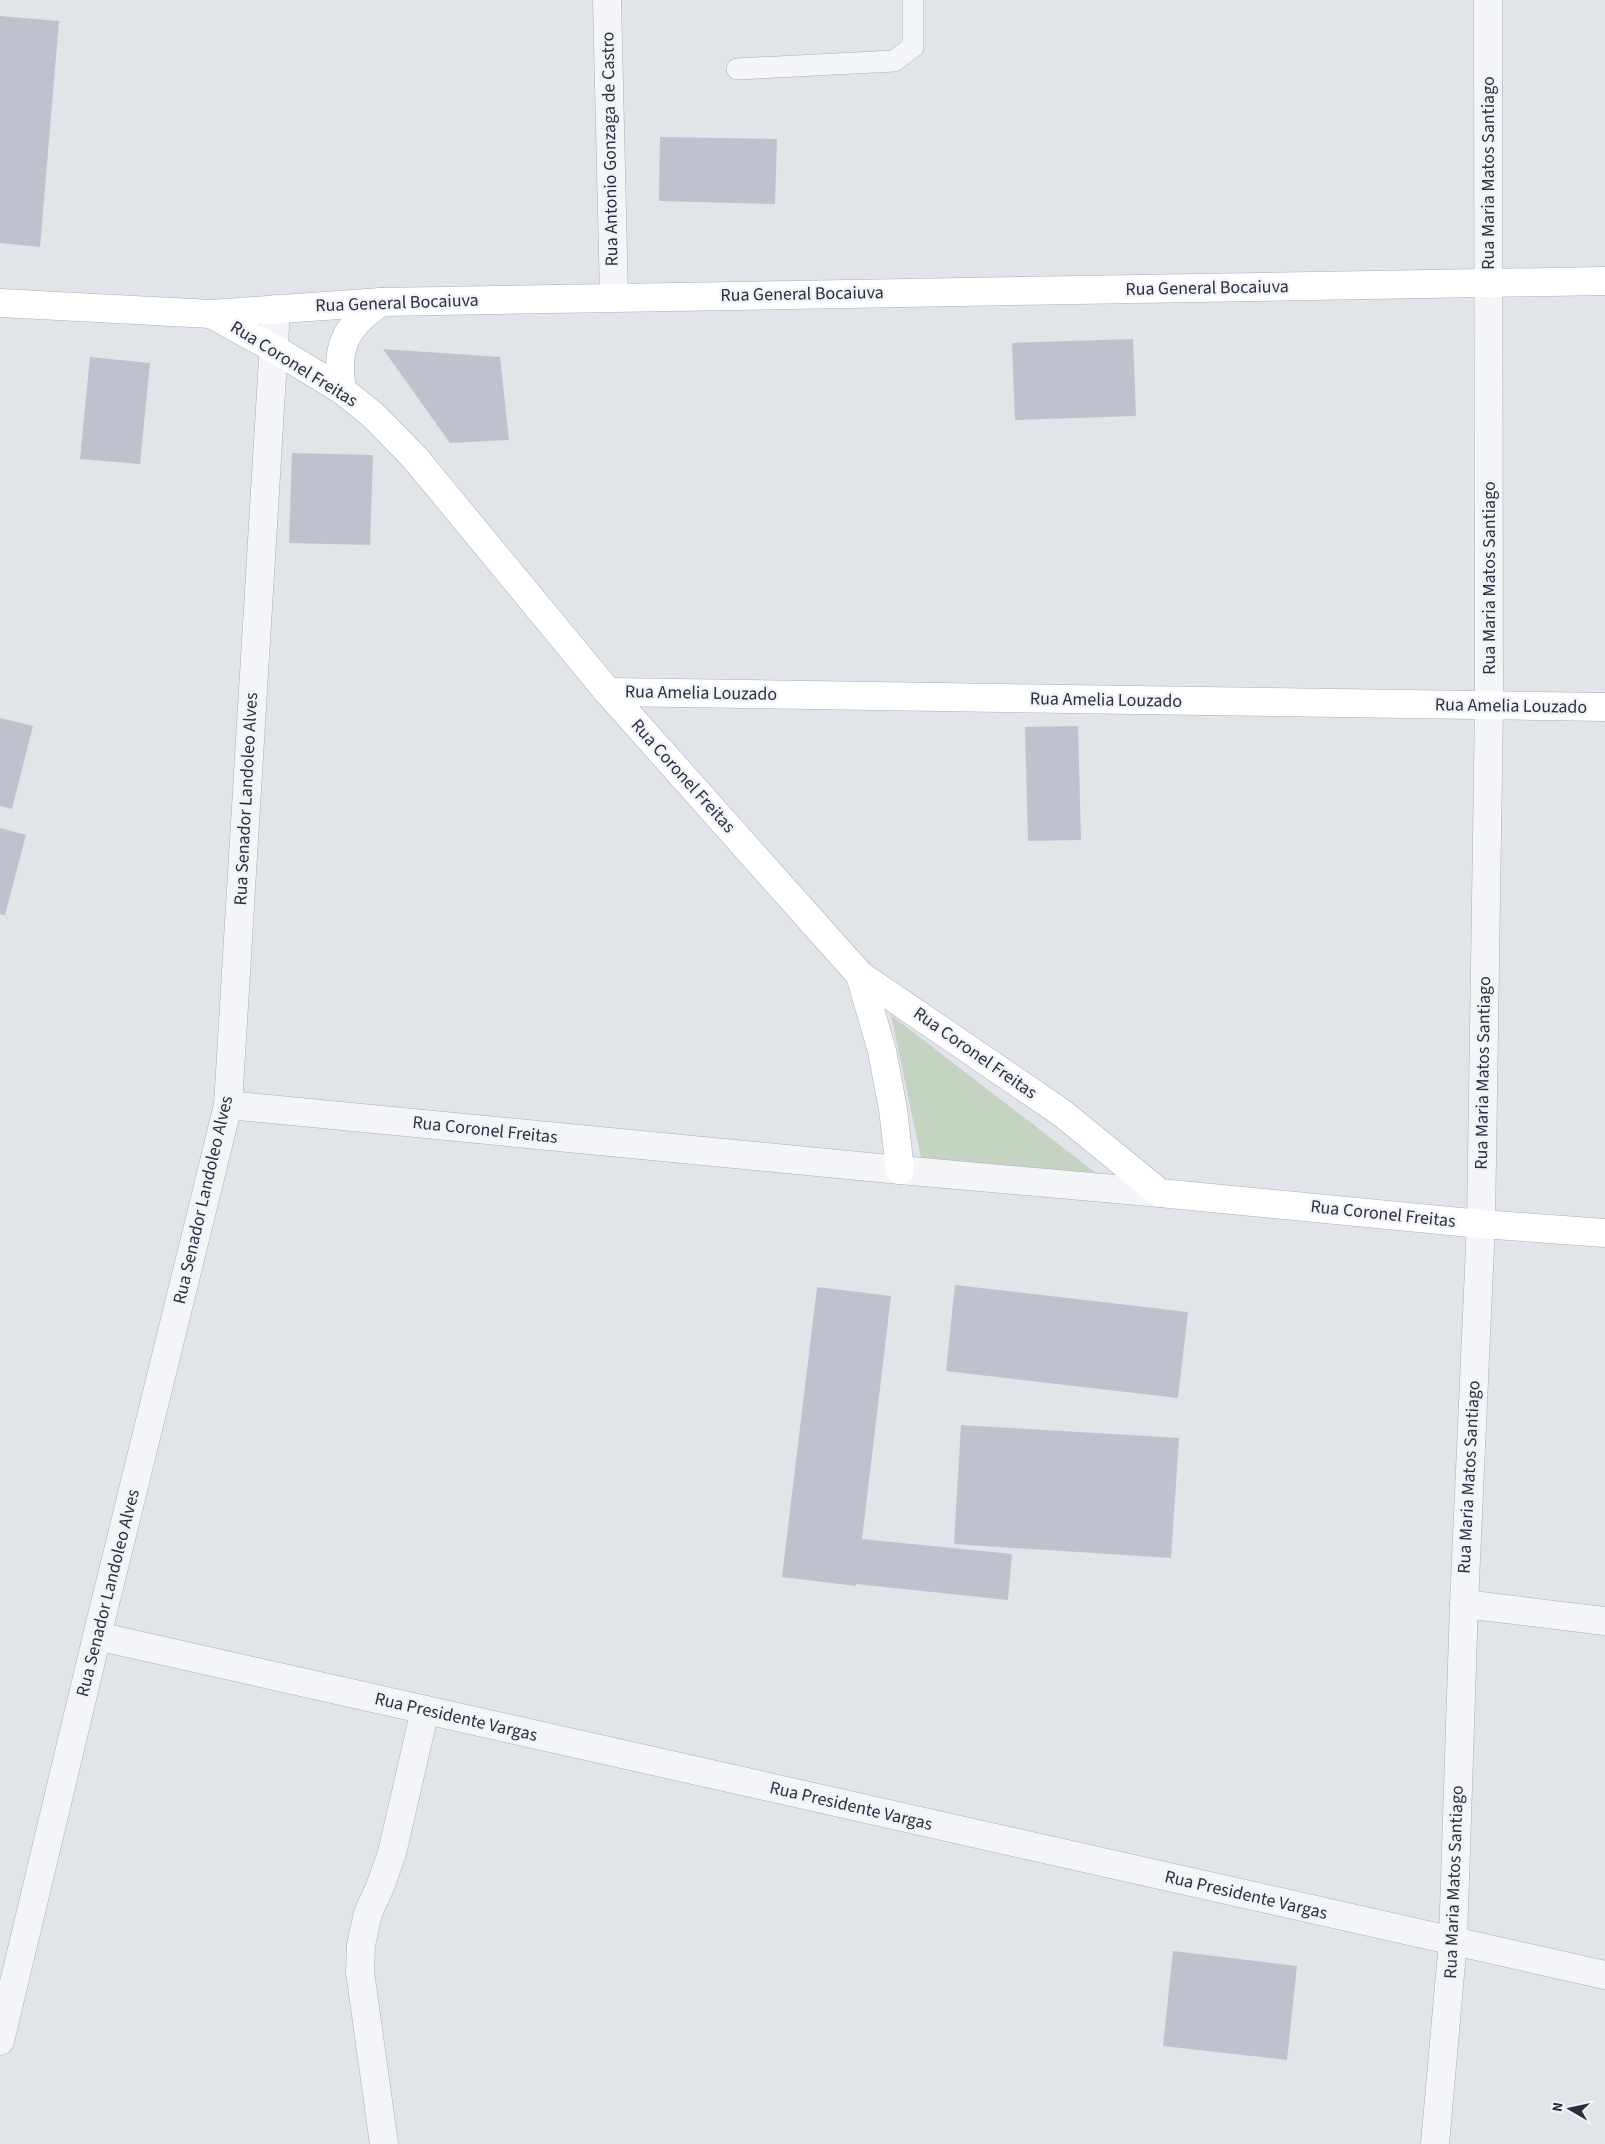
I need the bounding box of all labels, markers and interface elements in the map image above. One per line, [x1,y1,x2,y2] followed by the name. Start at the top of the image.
[595,31,625,267] street label: Rua Antonio Gonzaga de Castro
[1476,76,1501,270] street label: Rua Maria Matos Santiago
[1125,274,1289,302] street label: Rua General Bocaiuva
[720,280,884,308] street label: Rua General Bocaiuva
[315,288,479,318] street label: Rua General Bocaiuva
[226,315,362,413] street label: Rua Coronel Freitas
[1477,481,1502,675] street label: Rua Maria Matos Santiago
[625,679,777,707] street label: Rua Amelia Louzado
[1030,686,1182,714] street label: Rua Amelia Louzado
[228,692,264,906] street label: Rua Senador Landoleo Alves
[1435,692,1587,720] street label: Rua Amelia Louzado
[625,713,741,839] street label: Rua Coronel Freitas
[1469,976,1497,1170] street label: Rua Maria Matos Santiago
[908,1001,1042,1105] street label: Rua Coronel Freitas
[167,1093,239,1307] street label: Rua Senador Landoleo Alves
[411,1110,559,1150] street label: Rua Coronel Freitas
[1309,1194,1457,1234] street label: Rua Coronel Freitas
[1451,1380,1487,1574] street label: Rua Maria Matos Santiago
[70,1487,146,1699] street label: Rua Senador Landoleo Alves
[372,1686,540,1748] street label: Rua Presidente Vargas
[767,1775,935,1837] street label: Rua Presidente Vargas
[1438,1785,1470,1979] street label: Rua Maria Matos Santiago
[1162,1864,1330,1926] street label: Rua Presidente Vargas
[1545,2084,1595,2134] north arrow
[1548,2101,1569,2113] text: N

